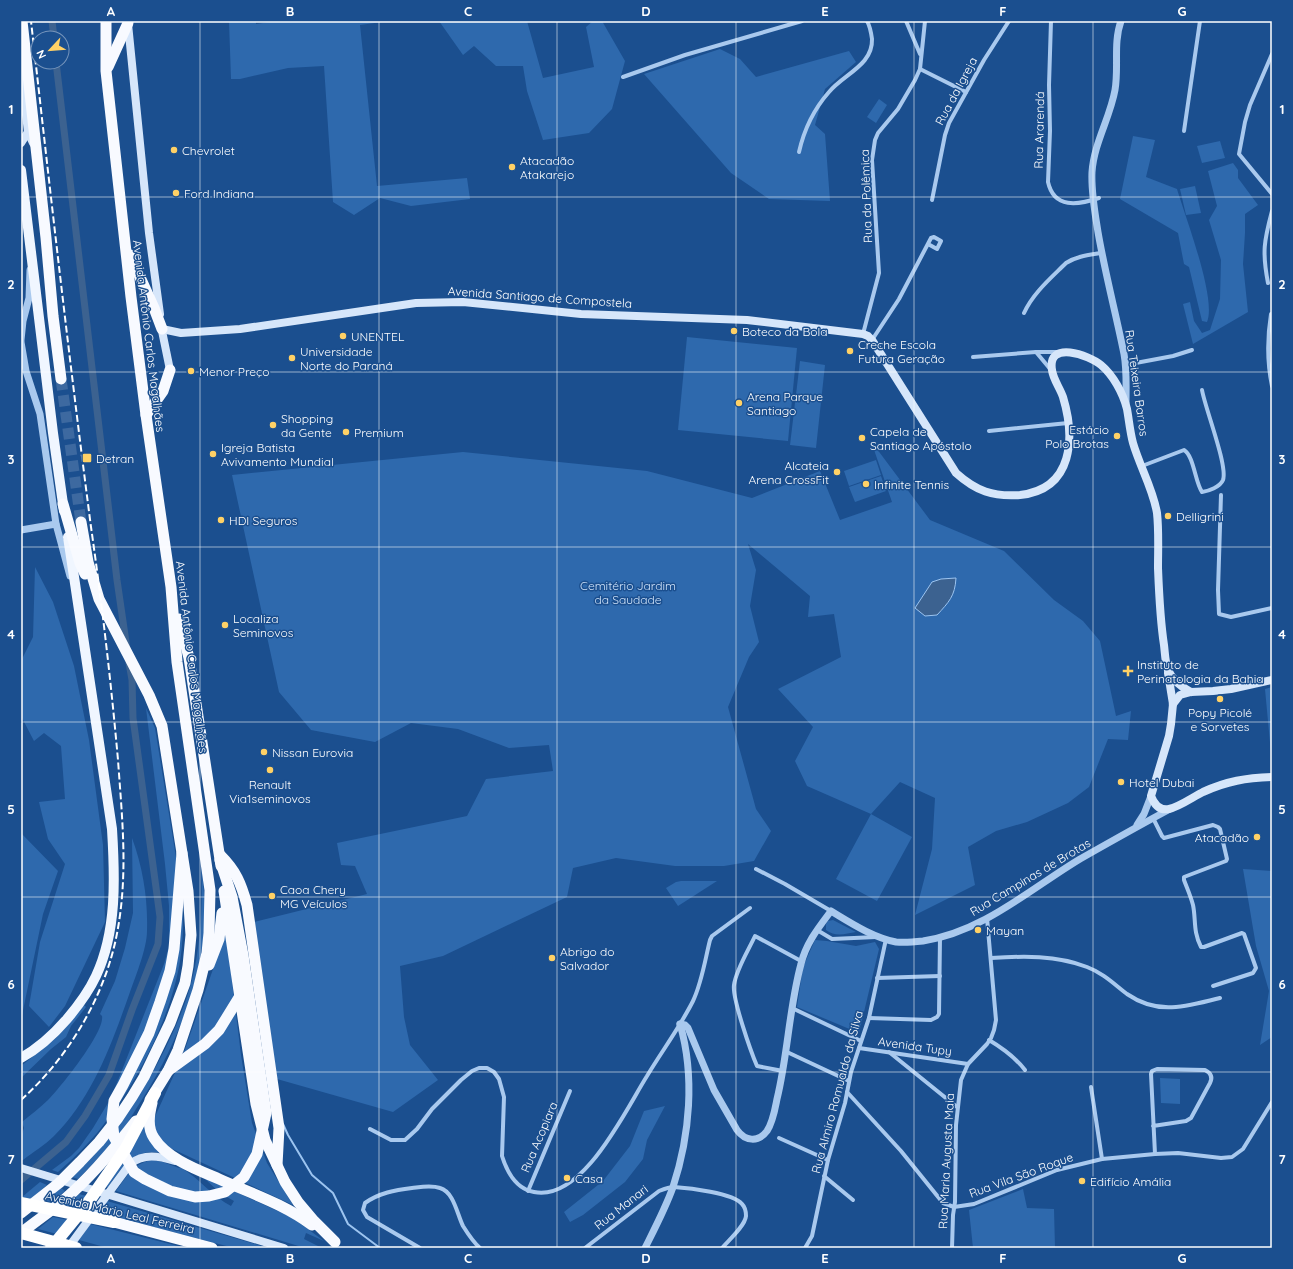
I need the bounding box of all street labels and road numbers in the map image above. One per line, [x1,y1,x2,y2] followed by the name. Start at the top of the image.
[932,54,980,128] street label: Rua da Igreja
[1031,91,1047,169] street label: Rua Ararendá
[857,149,875,243] street label: Rua da Polêmica
[130,239,168,433] street label: Avenida Antônio Carlos Magalhães
[447,283,633,311] street label: Avenida Santiago de Compostela
[1122,329,1152,438] street label: Rua Teixeira Barros
[173,560,211,754] street label: Avenida Antônio Carlos Magalhães
[967,835,1093,919] street label: Rua Campinas de Brotas
[808,1009,866,1175] street label: Rua Almiro Romualdo da Silva
[877,1033,953,1059] street label: Avenida Tupy
[935,1093,957,1229] street label: Rua Maria Augusta Maia
[517,1099,561,1175] street label: Rua Acopiara
[967,1149,1075,1201] street label: Rua Vila São Roque
[591,1181,651,1233] street label: Rua Manari
[44,1188,196,1236] street label: Avenida Mário Leal Ferreira

